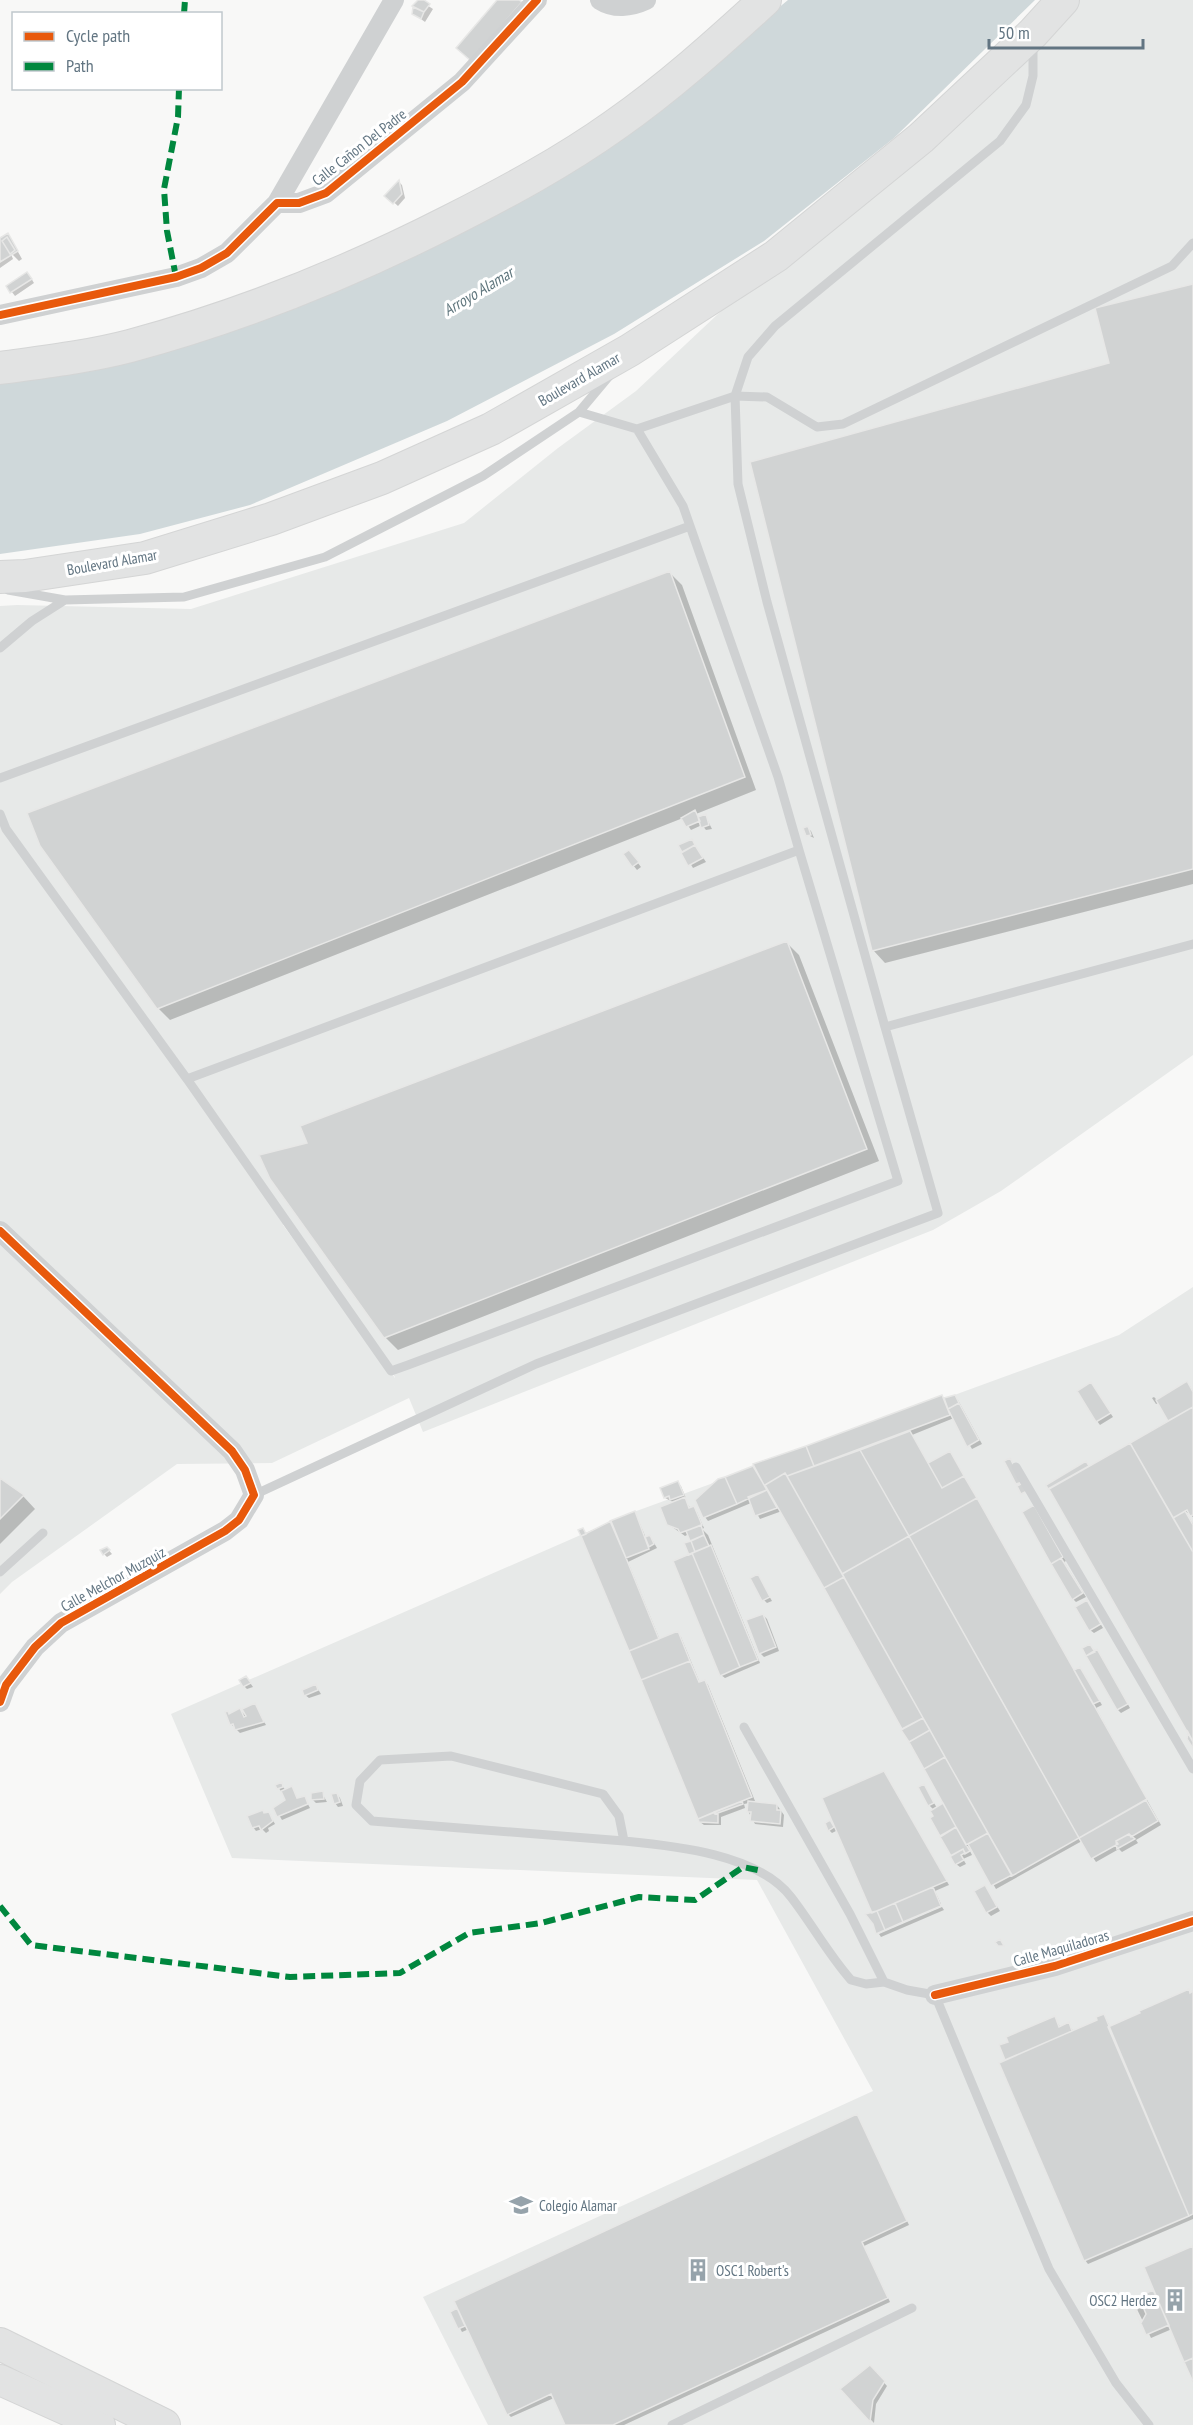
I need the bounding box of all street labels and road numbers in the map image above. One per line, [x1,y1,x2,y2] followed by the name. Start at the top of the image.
[308,104,410,190] street label: Calle Cañon Del Padre
[535,348,624,410] street label: Boulevard Alamar
[65,545,159,579] street label: Boulevard Alamar
[57,1542,169,1616] street label: Calle Melchor Muzquiz
[1011,1925,1111,1971] street label: Calle Maquiladoras

